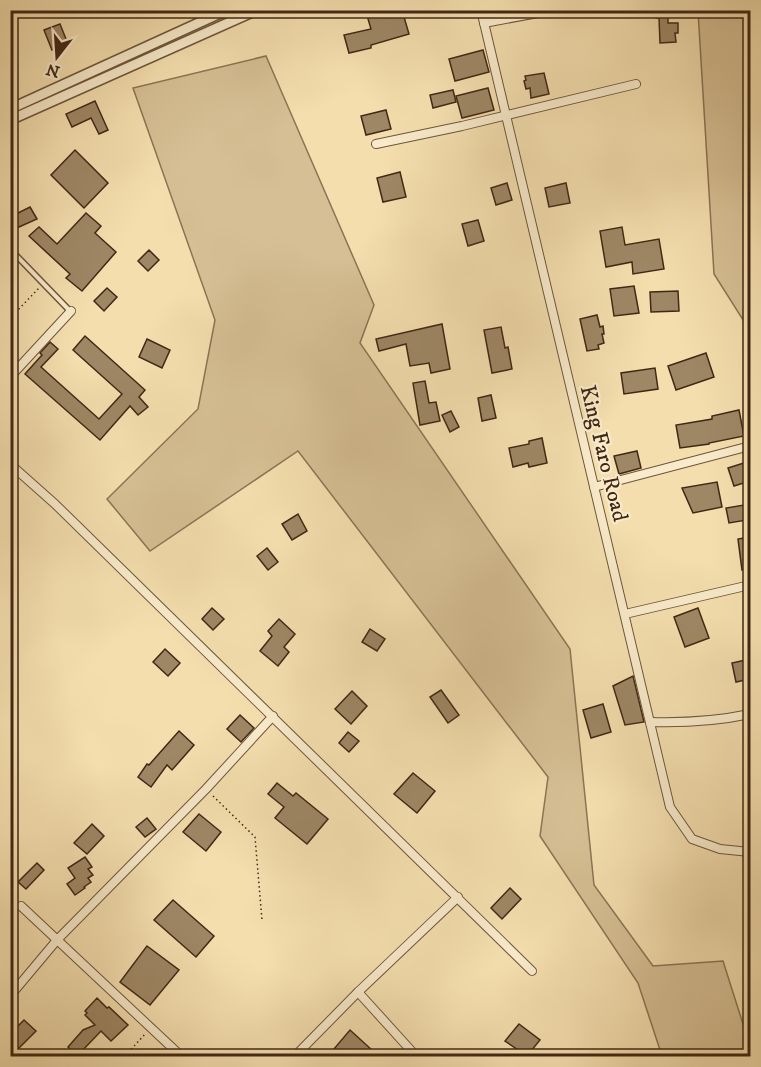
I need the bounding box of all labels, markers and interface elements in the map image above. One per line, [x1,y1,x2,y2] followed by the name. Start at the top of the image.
[27,27,87,87] north arrow
[44,59,62,82] text: N
[574,382,634,524] street label: King Faro Road

